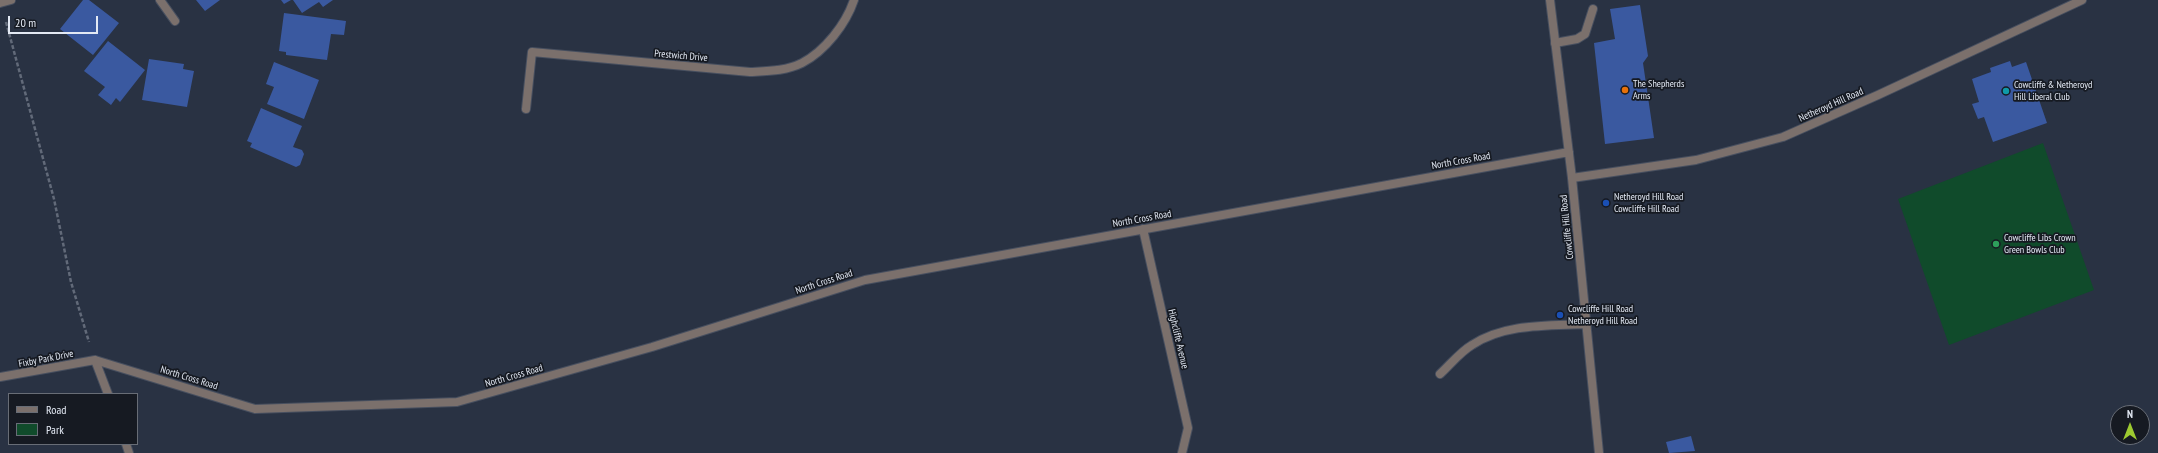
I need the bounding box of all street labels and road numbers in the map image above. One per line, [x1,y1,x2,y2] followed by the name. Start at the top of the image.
[654,48,708,64] street label: Prestwich Drive
[1797,85,1865,125] street label: Netheroyd Hill Road
[1431,150,1491,172] street label: North Cross Road
[1558,194,1576,260] street label: Cowcliffe Hill Road
[1112,208,1172,230] street label: North Cross Road
[794,267,854,297] street label: North Cross Road
[1165,308,1191,370] street label: Highcliffe Avenue
[18,348,74,370] street label: Fixby Park Drive
[484,362,544,390] street label: North Cross Road
[159,364,219,392] street label: North Cross Road

